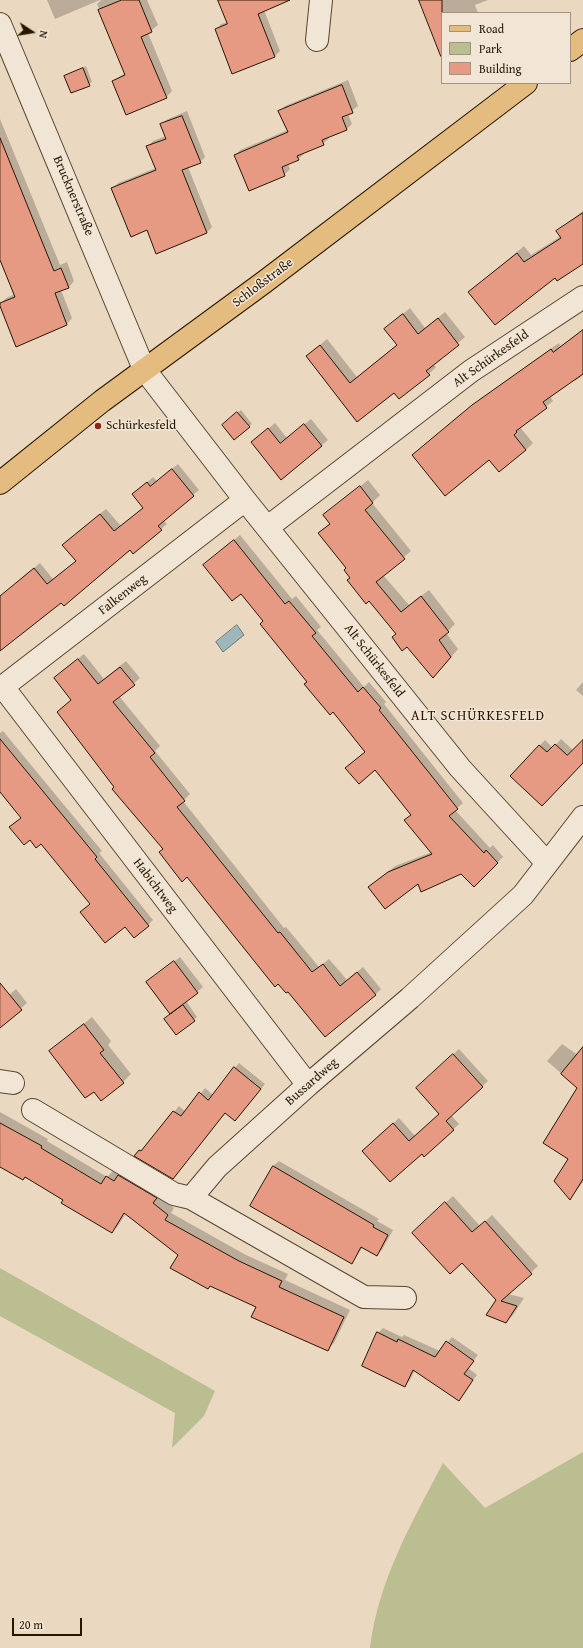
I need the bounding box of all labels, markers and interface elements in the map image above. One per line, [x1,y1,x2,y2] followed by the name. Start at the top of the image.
[12,12,52,52] north arrow
[441,12,571,84] legend
[479,20,504,37] text: Road
[35,29,52,40] text: N
[479,40,502,57] text: Park
[479,60,522,77] text: Building
[49,154,97,238] street label: Brucknerstraße
[230,255,296,311] street label: Schloßstraße
[450,327,532,391] street label: Alt Schürkesfeld
[106,418,176,434] place label: Schürkesfeld
[93,421,103,431] marker: Schürkesfeld
[96,571,150,619] street label: Falkenweg
[340,621,408,701] street label: Alt Schürkesfeld
[411,708,545,724] district label: ALT SCHÜRKESFELD
[129,856,181,916] street label: Habichtweg
[283,1055,341,1109] street label: Bussardweg
[14,1610,84,1636] scale bar
[19,1616,43,1633] text: 20 m

